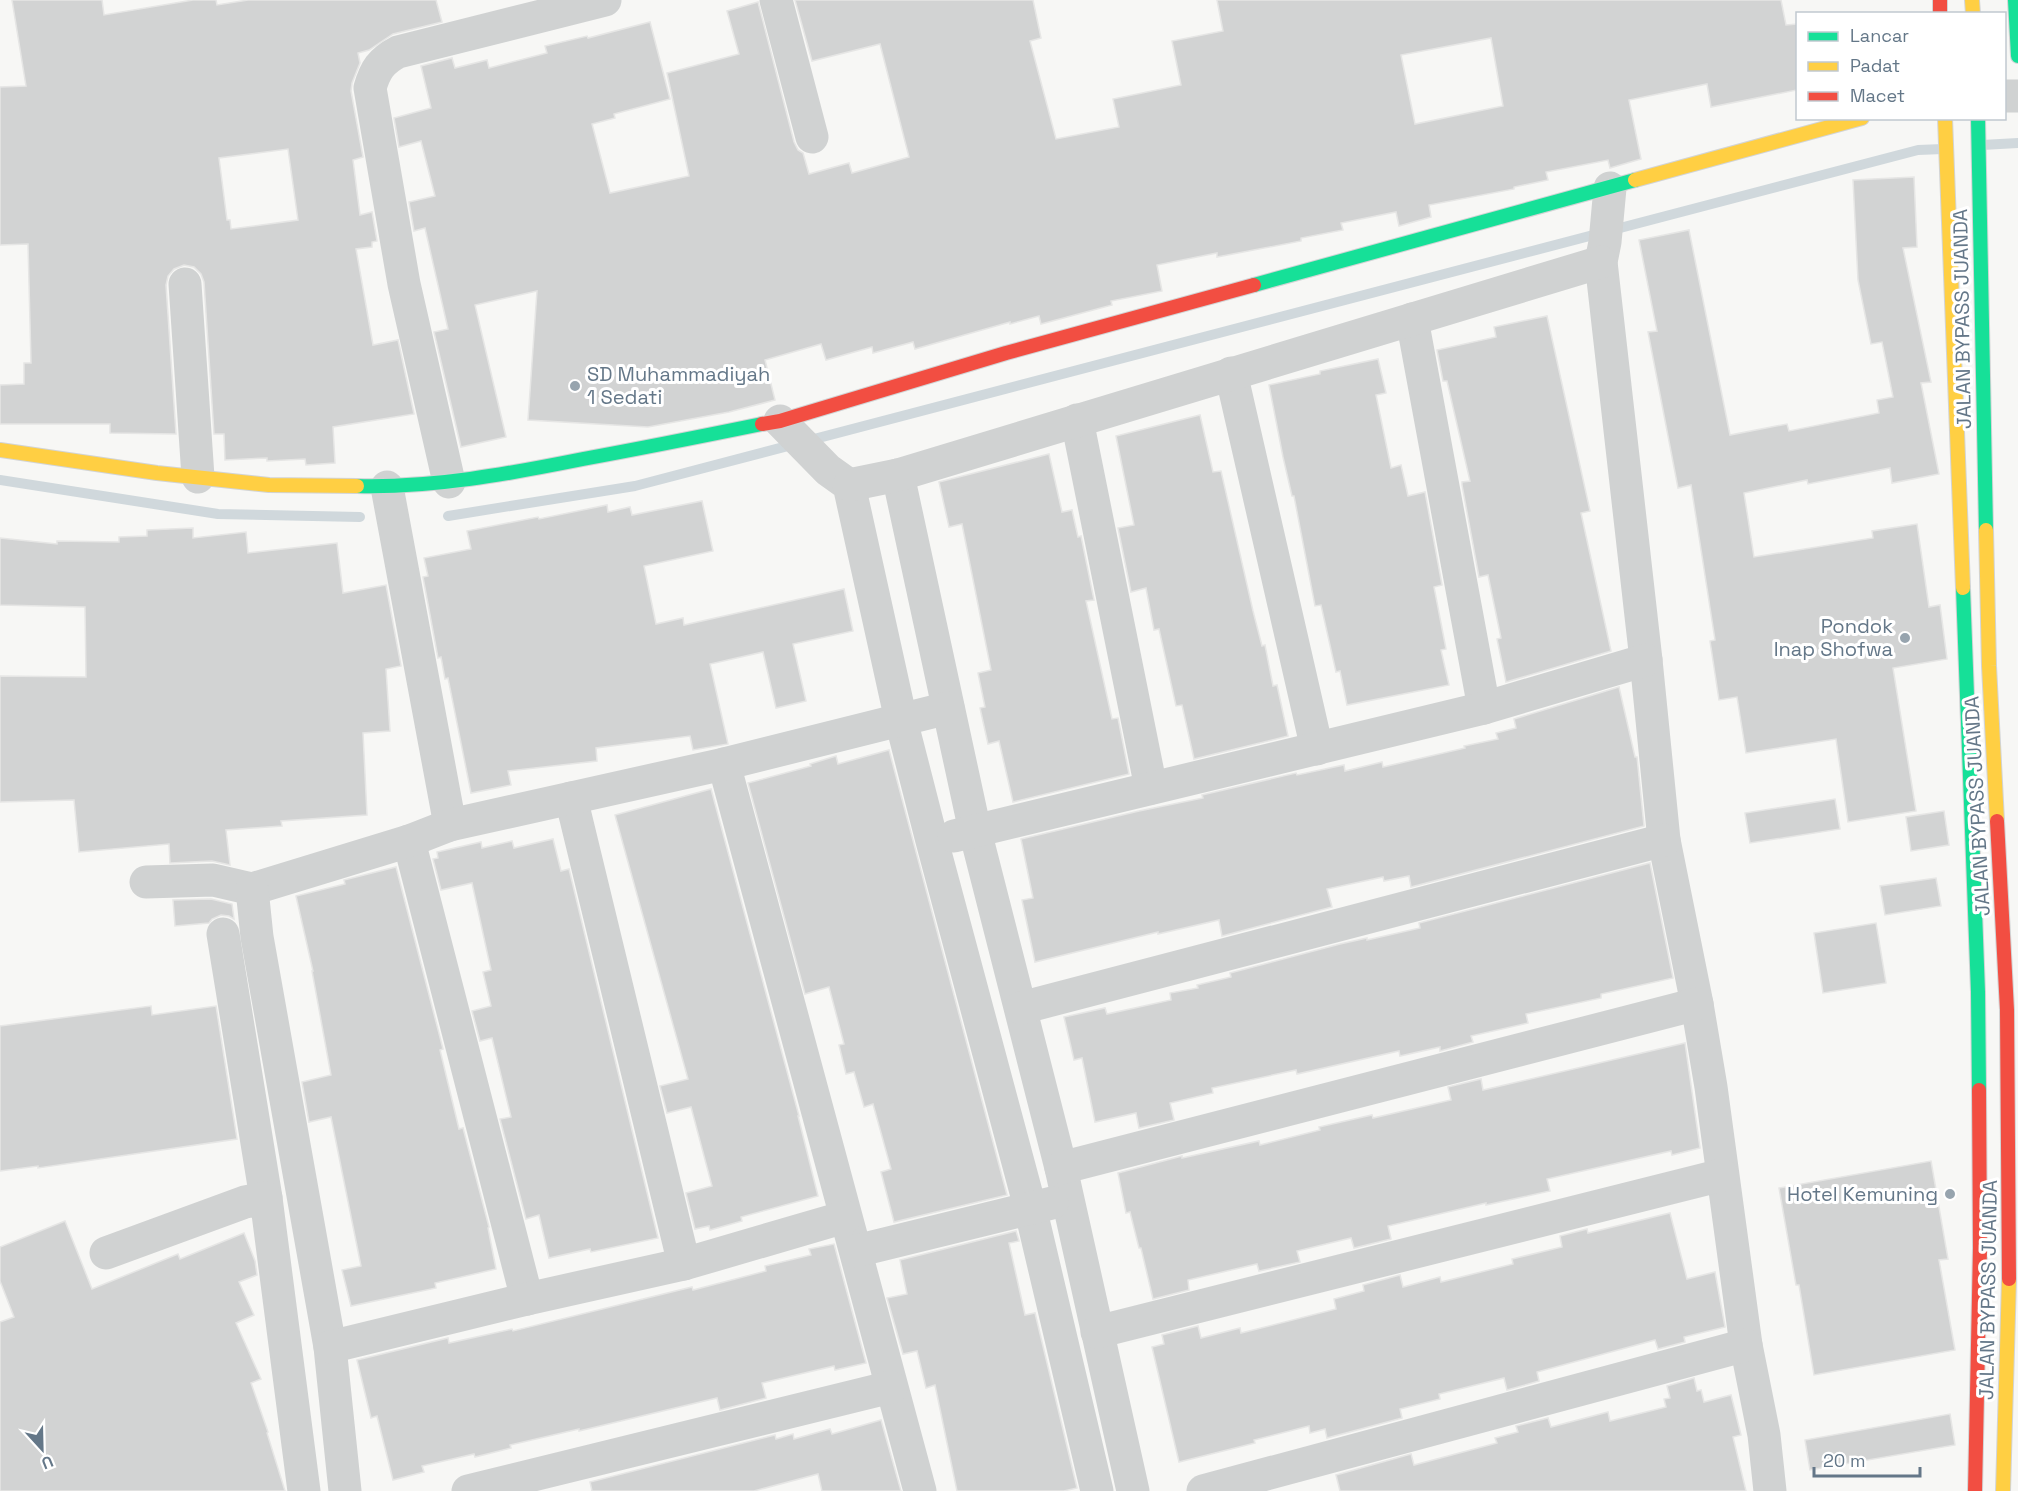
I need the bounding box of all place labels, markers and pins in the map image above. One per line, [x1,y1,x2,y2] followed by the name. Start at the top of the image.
[587,361,770,410] place label: SD Muhammadiyah 1 Sedati
[568,379,582,393] marker: SD Muhammadiyah 1 Sedati
[1774,613,1893,662] place label: Pondok Inap Shofwa
[1898,631,1912,645] marker: Pondok Inap Shofwa
[1787,1181,1938,1207] place label: Hotel Kemuning
[1943,1187,1957,1201] marker: Hotel Kemuning

